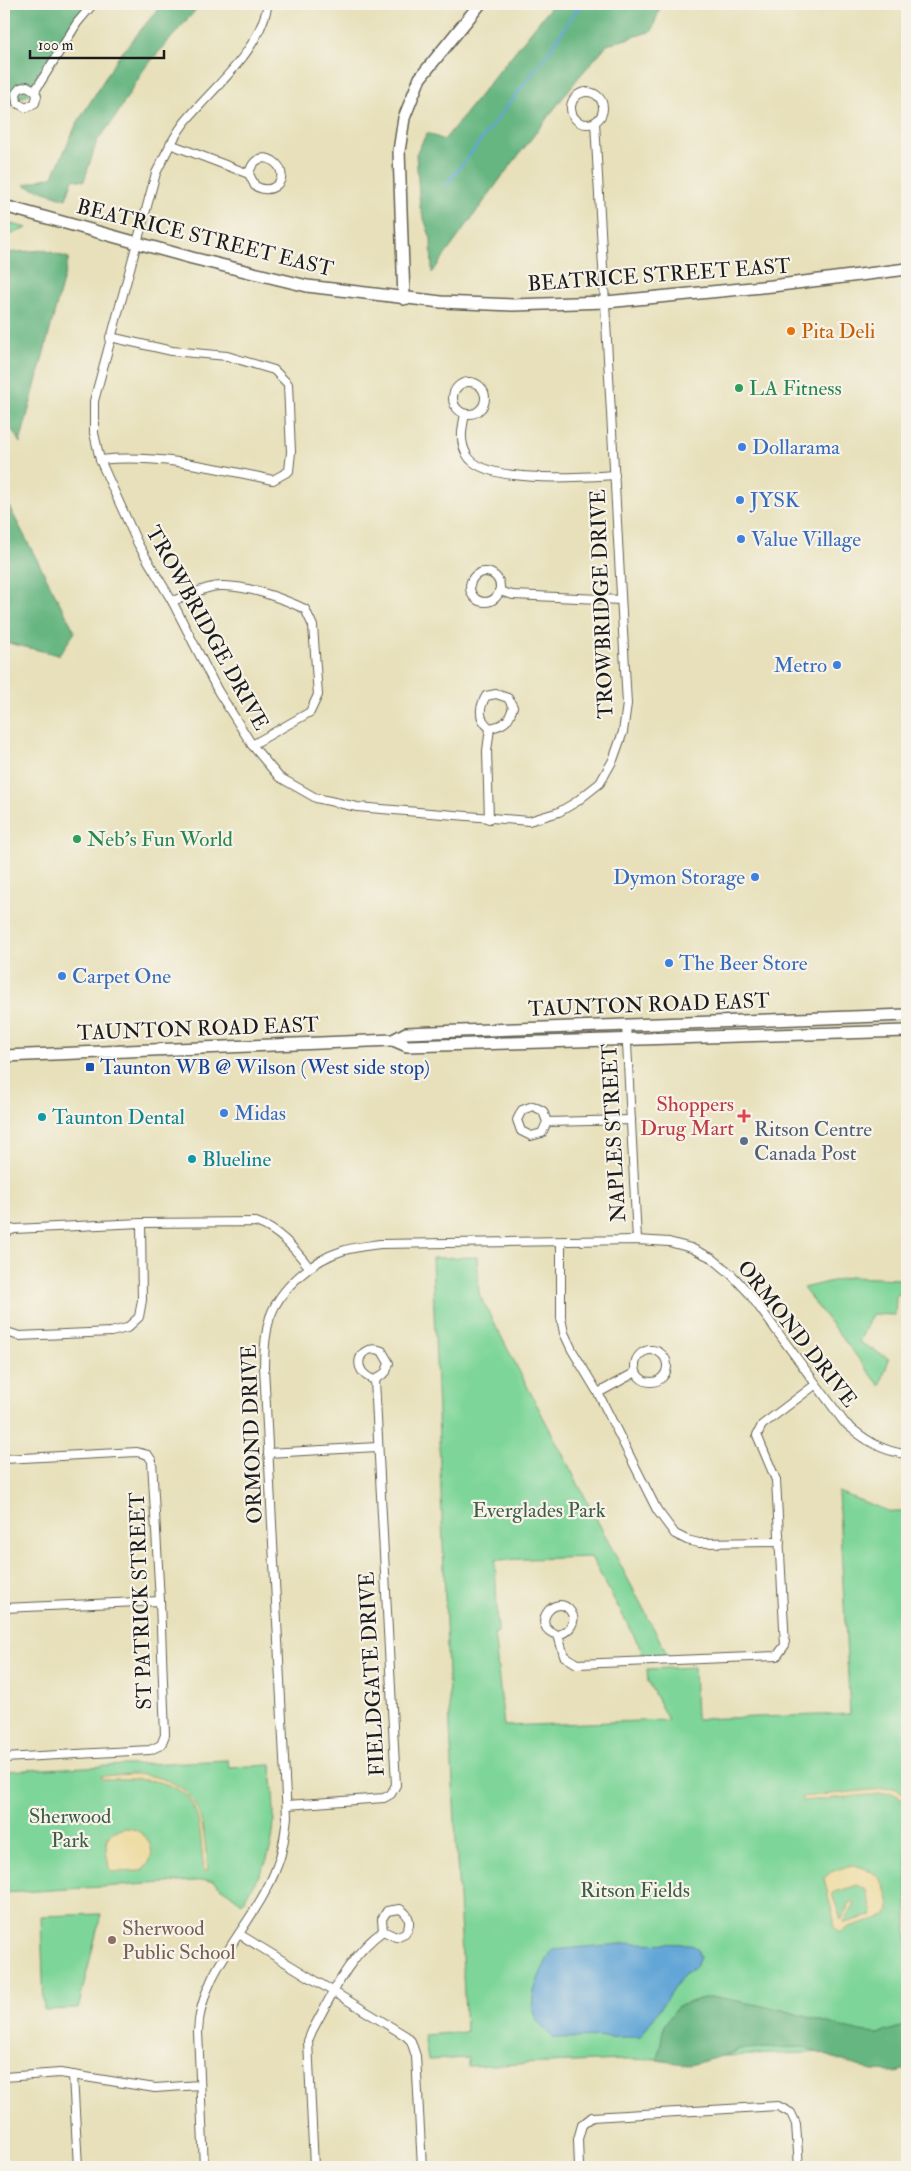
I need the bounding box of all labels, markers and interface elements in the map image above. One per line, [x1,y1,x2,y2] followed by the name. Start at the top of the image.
[30,28,164,60] scale bar
[38,36,74,55] text: 100 m
[74,193,337,283] street label: BEATRICE STREET EAST
[527,252,792,298] street label: BEATRICE STREET EAST
[801,318,876,345] place label: Pita Deli
[785,325,797,337] marker: Pita Deli
[749,375,842,402] place label: LA Fitness
[733,382,745,394] marker: LA Fitness
[752,434,840,461] place label: Dollarama
[736,441,748,453] marker: Dollarama
[749,487,800,514] place label: JYSK
[584,489,620,719] street label: TROWBRIDGE DRIVE
[734,494,746,506] marker: JYSK
[139,521,275,735] street label: TROWBRIDGE DRIVE
[751,526,861,553] place label: Value Village
[735,533,747,545] marker: Value Village
[774,652,827,679] place label: Metro
[831,659,843,671] marker: Metro
[87,826,233,853] place label: Neb's Fun World
[71,833,83,845] marker: Neb's Fun World
[613,864,745,891] place label: Dymon Storage
[749,871,761,883] marker: Dymon Storage
[679,950,808,977] place label: The Beer Store
[663,957,675,969] marker: The Beer Store
[72,963,171,990] place label: Carpet One
[56,970,68,982] marker: Carpet One
[528,987,771,1023] street label: TAUNTON ROAD EAST
[77,1011,320,1047] street label: TAUNTON ROAD EAST
[596,1043,632,1223] street label: NAPLES STREET
[100,1054,430,1081] place label: Taunton WB @ Wilson (West side stop)
[84,1061,96,1073] marker: Taunton WB @ Wilson (West side stop)
[640,1091,734,1142] place label: Shoppers Drug Mart
[234,1100,286,1127] place label: Midas
[52,1104,186,1131] place label: Taunton Dental
[218,1107,230,1119] marker: Midas
[738,1110,750,1122] marker: Shoppers Drug Mart
[36,1111,48,1123] marker: Taunton Dental
[754,1116,872,1167] place label: Ritson Centre Canada Post
[738,1135,750,1147] marker: Ritson Centre Canada Post
[202,1146,271,1173] place label: Blueline
[186,1153,198,1165] marker: Blueline
[731,1255,863,1413] street label: ORMOND DRIVE
[235,1344,269,1524] street label: ORMOND DRIVE
[124,1491,158,1710] street label: ST PATRICK STREET
[472,1497,606,1524] park label: Everglades Park
[353,1571,391,1777] street label: FIELDGATE DRIVE
[29,1803,112,1854] park label: Sherwood Park
[580,1877,690,1904] park label: Ritson Fields
[122,1915,236,1966] place label: Sherwood Public School
[106,1934,118,1946] marker: Sherwood Public School

